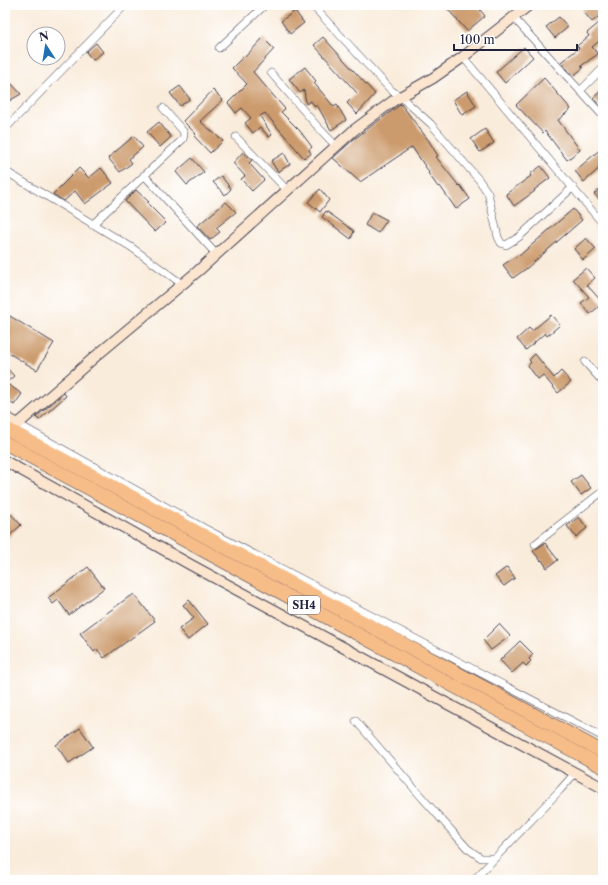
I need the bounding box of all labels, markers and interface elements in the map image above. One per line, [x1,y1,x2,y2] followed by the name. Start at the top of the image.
[26,26,66,66] north arrow
[454,26,577,52] scale bar
[38,28,50,44] text: N
[460,32,495,47] text: 100 m
[288,596,320,614] road number: SH4

